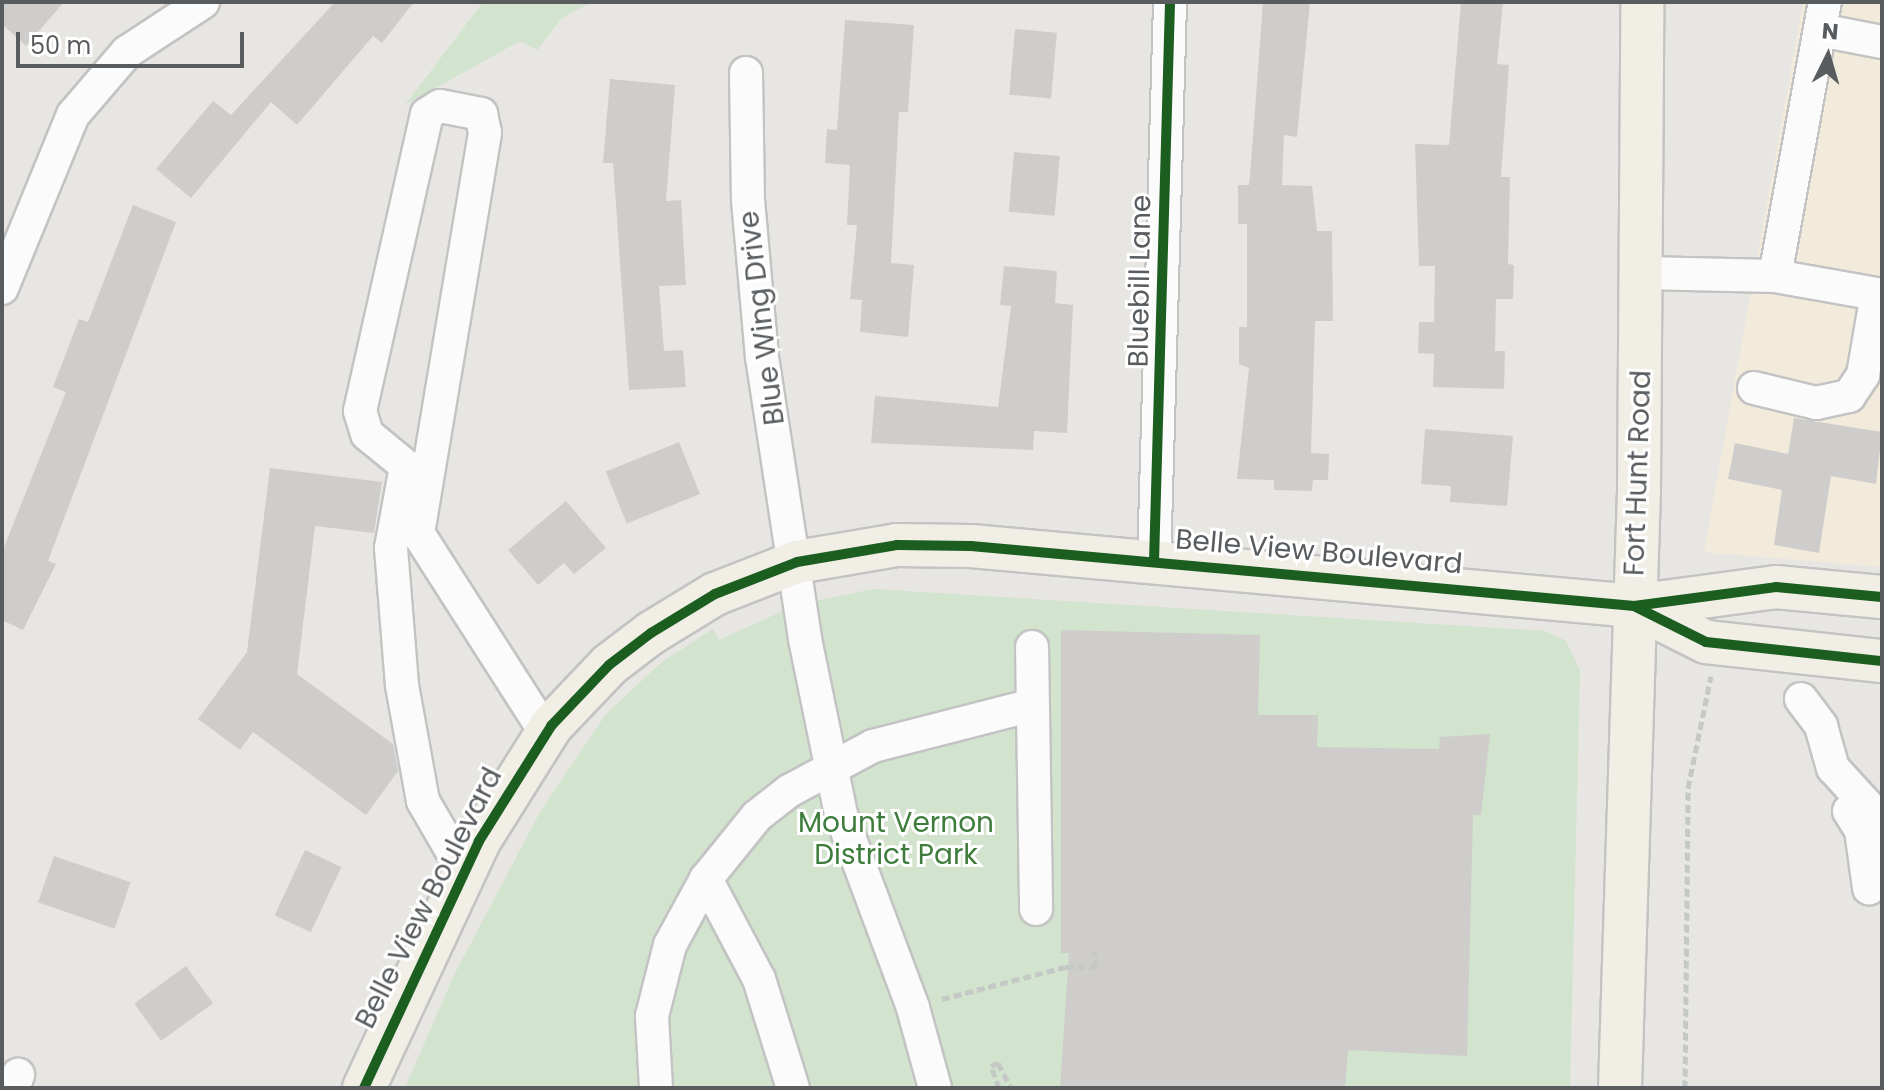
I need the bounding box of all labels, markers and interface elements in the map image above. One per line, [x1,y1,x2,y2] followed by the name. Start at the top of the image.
[1821,15,1840,48] text: N
[20,16,248,66] scale bar
[1788,16,1868,96] north arrow
[30,29,91,62] text: 50 m
[1122,194,1158,368] street label: Bluebill Lane
[732,209,792,427] street label: Blue Wing Drive
[1618,370,1658,576] street label: Fort Hunt Road
[1174,523,1464,581] street label: Belle View Boulevard
[349,762,509,1034] street label: Belle View Boulevard
[798,806,994,872] park label: Mount Vernon District Park

